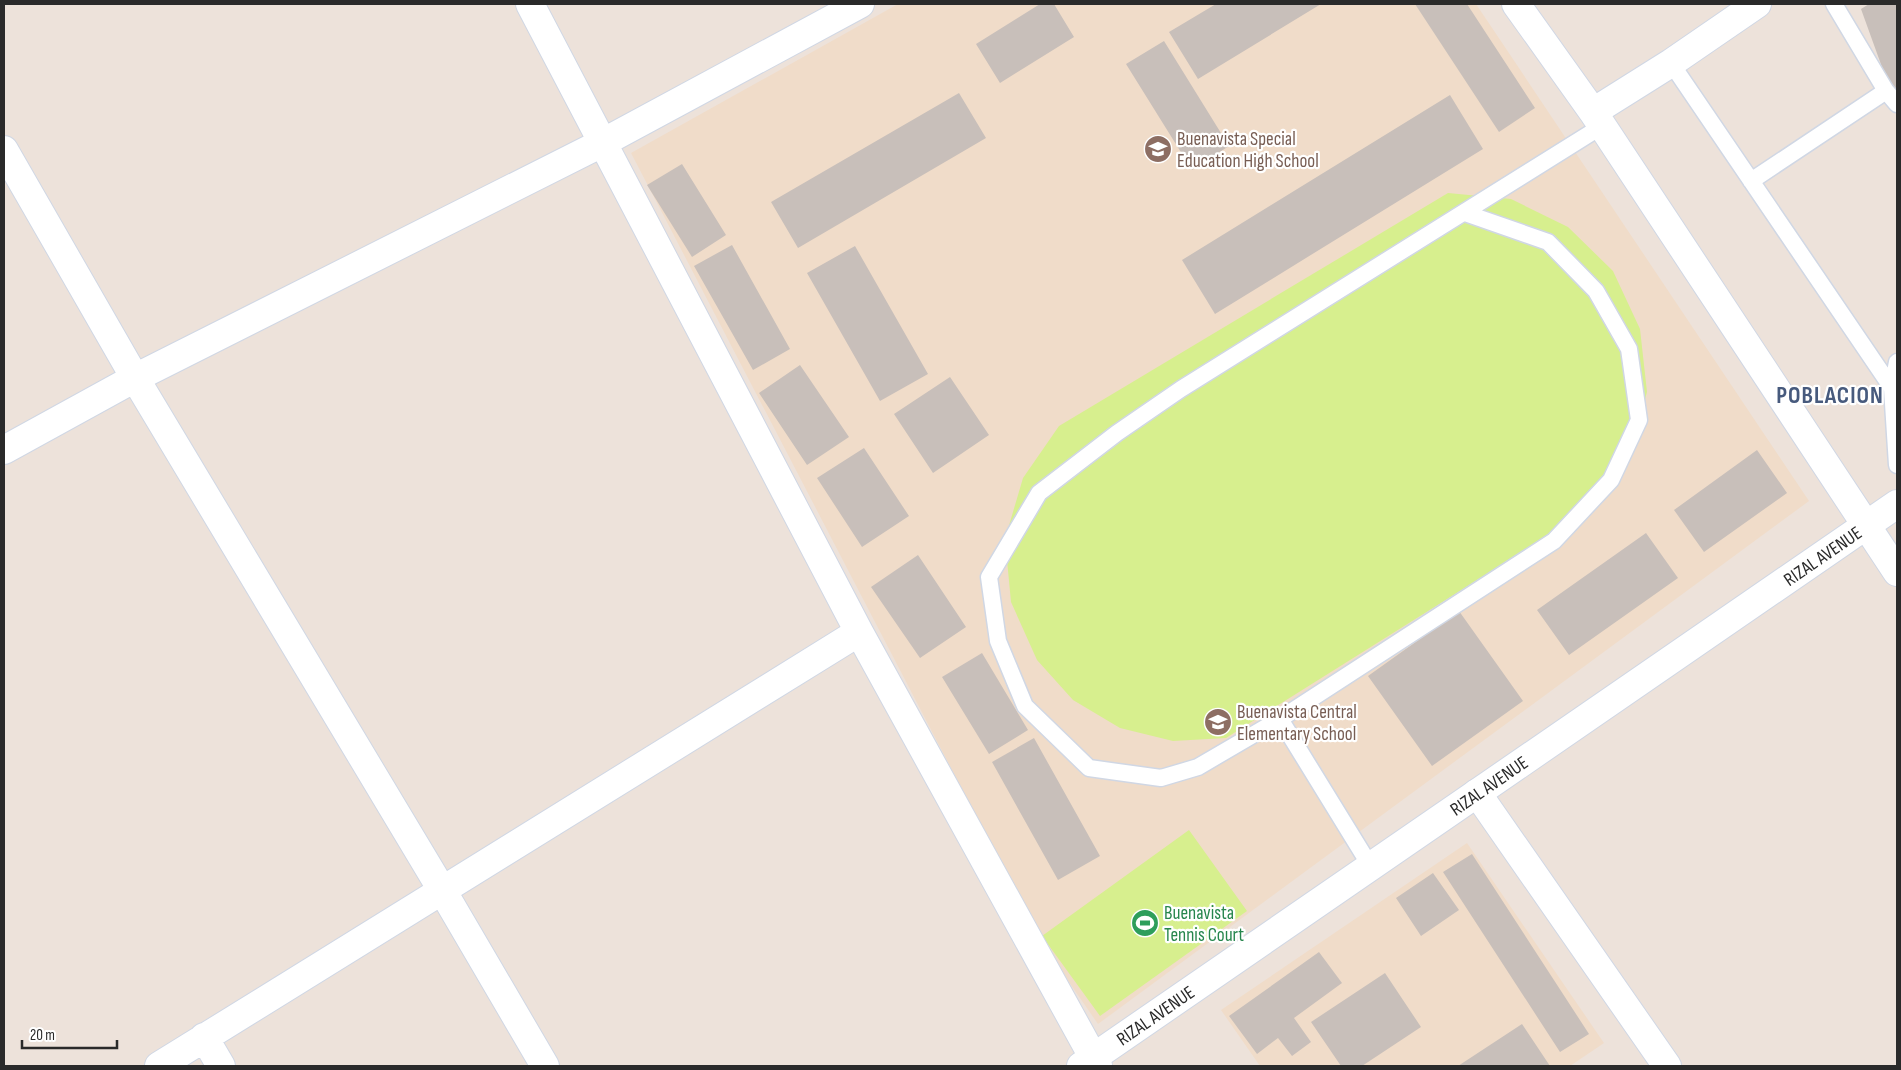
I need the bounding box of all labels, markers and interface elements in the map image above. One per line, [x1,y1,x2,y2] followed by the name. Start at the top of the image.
[1177,128,1319,173] place label: Buenavista Special Education High School
[1143,134,1173,164] school or university icon: Buenavista Special Education High School
[1776,381,1884,410] district label: POBLACION
[1780,522,1866,592] street label: RIZAL AVENUE
[1237,701,1357,746] place label: Buenavista Central Elementary School
[1203,707,1233,737] school or university icon: Buenavista Central Elementary School
[1446,752,1533,821] street label: RIZAL AVENUE
[1164,902,1244,947] place label: Buenavista Tennis Court
[1130,908,1160,938] sports icon: Buenavista Tennis Court
[1113,981,1199,1051] street label: RIZAL AVENUE
[22,1018,118,1050] scale bar
[30,1026,55,1045] text: 20 m

